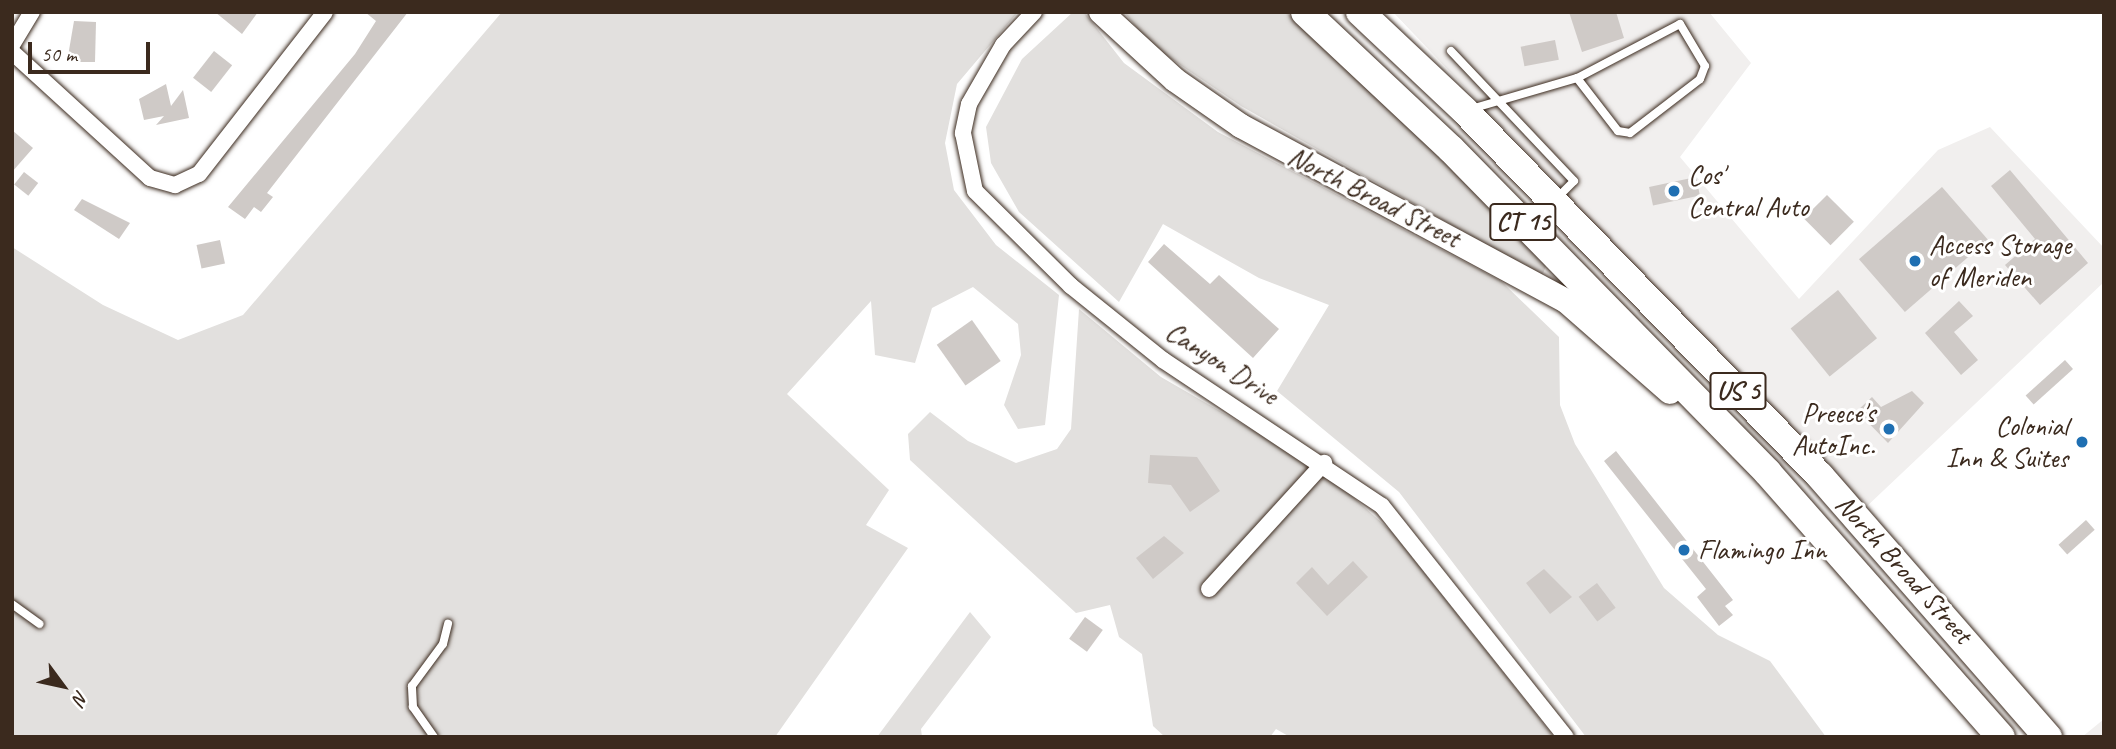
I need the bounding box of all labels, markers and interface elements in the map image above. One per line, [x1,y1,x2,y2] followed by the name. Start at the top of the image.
[32,28,154,72] scale bar
[41,41,77,67] text: 50 m
[1282,139,1466,255] street label: North Broad Street
[1688,158,1808,224] place label: Cos' Central Auto
[1666,183,1682,199] marker: Cos' Central Auto
[1488,200,1558,244] road number: CT 15
[1929,228,2071,294] place label: Access Storage of Meriden
[1907,253,1923,269] marker: Access Storage of Meriden
[1160,314,1284,412] street label: Canyon Drive
[1708,368,1768,414] road number: US 5
[1792,396,1875,462] place label: Preece's AutoInc.
[1946,409,2068,475] place label: Colonial Inn & Suites
[1881,421,1897,437] marker: Preece's AutoInc.
[2074,434,2090,450] marker: Colonial Inn & Suites
[1828,487,1980,651] street label: North Broad Street
[1698,533,1826,567] place label: Flamingo Inn
[1676,542,1692,558] marker: Flamingo Inn
[28,651,98,721] north arrow
[67,686,94,709] text: N

